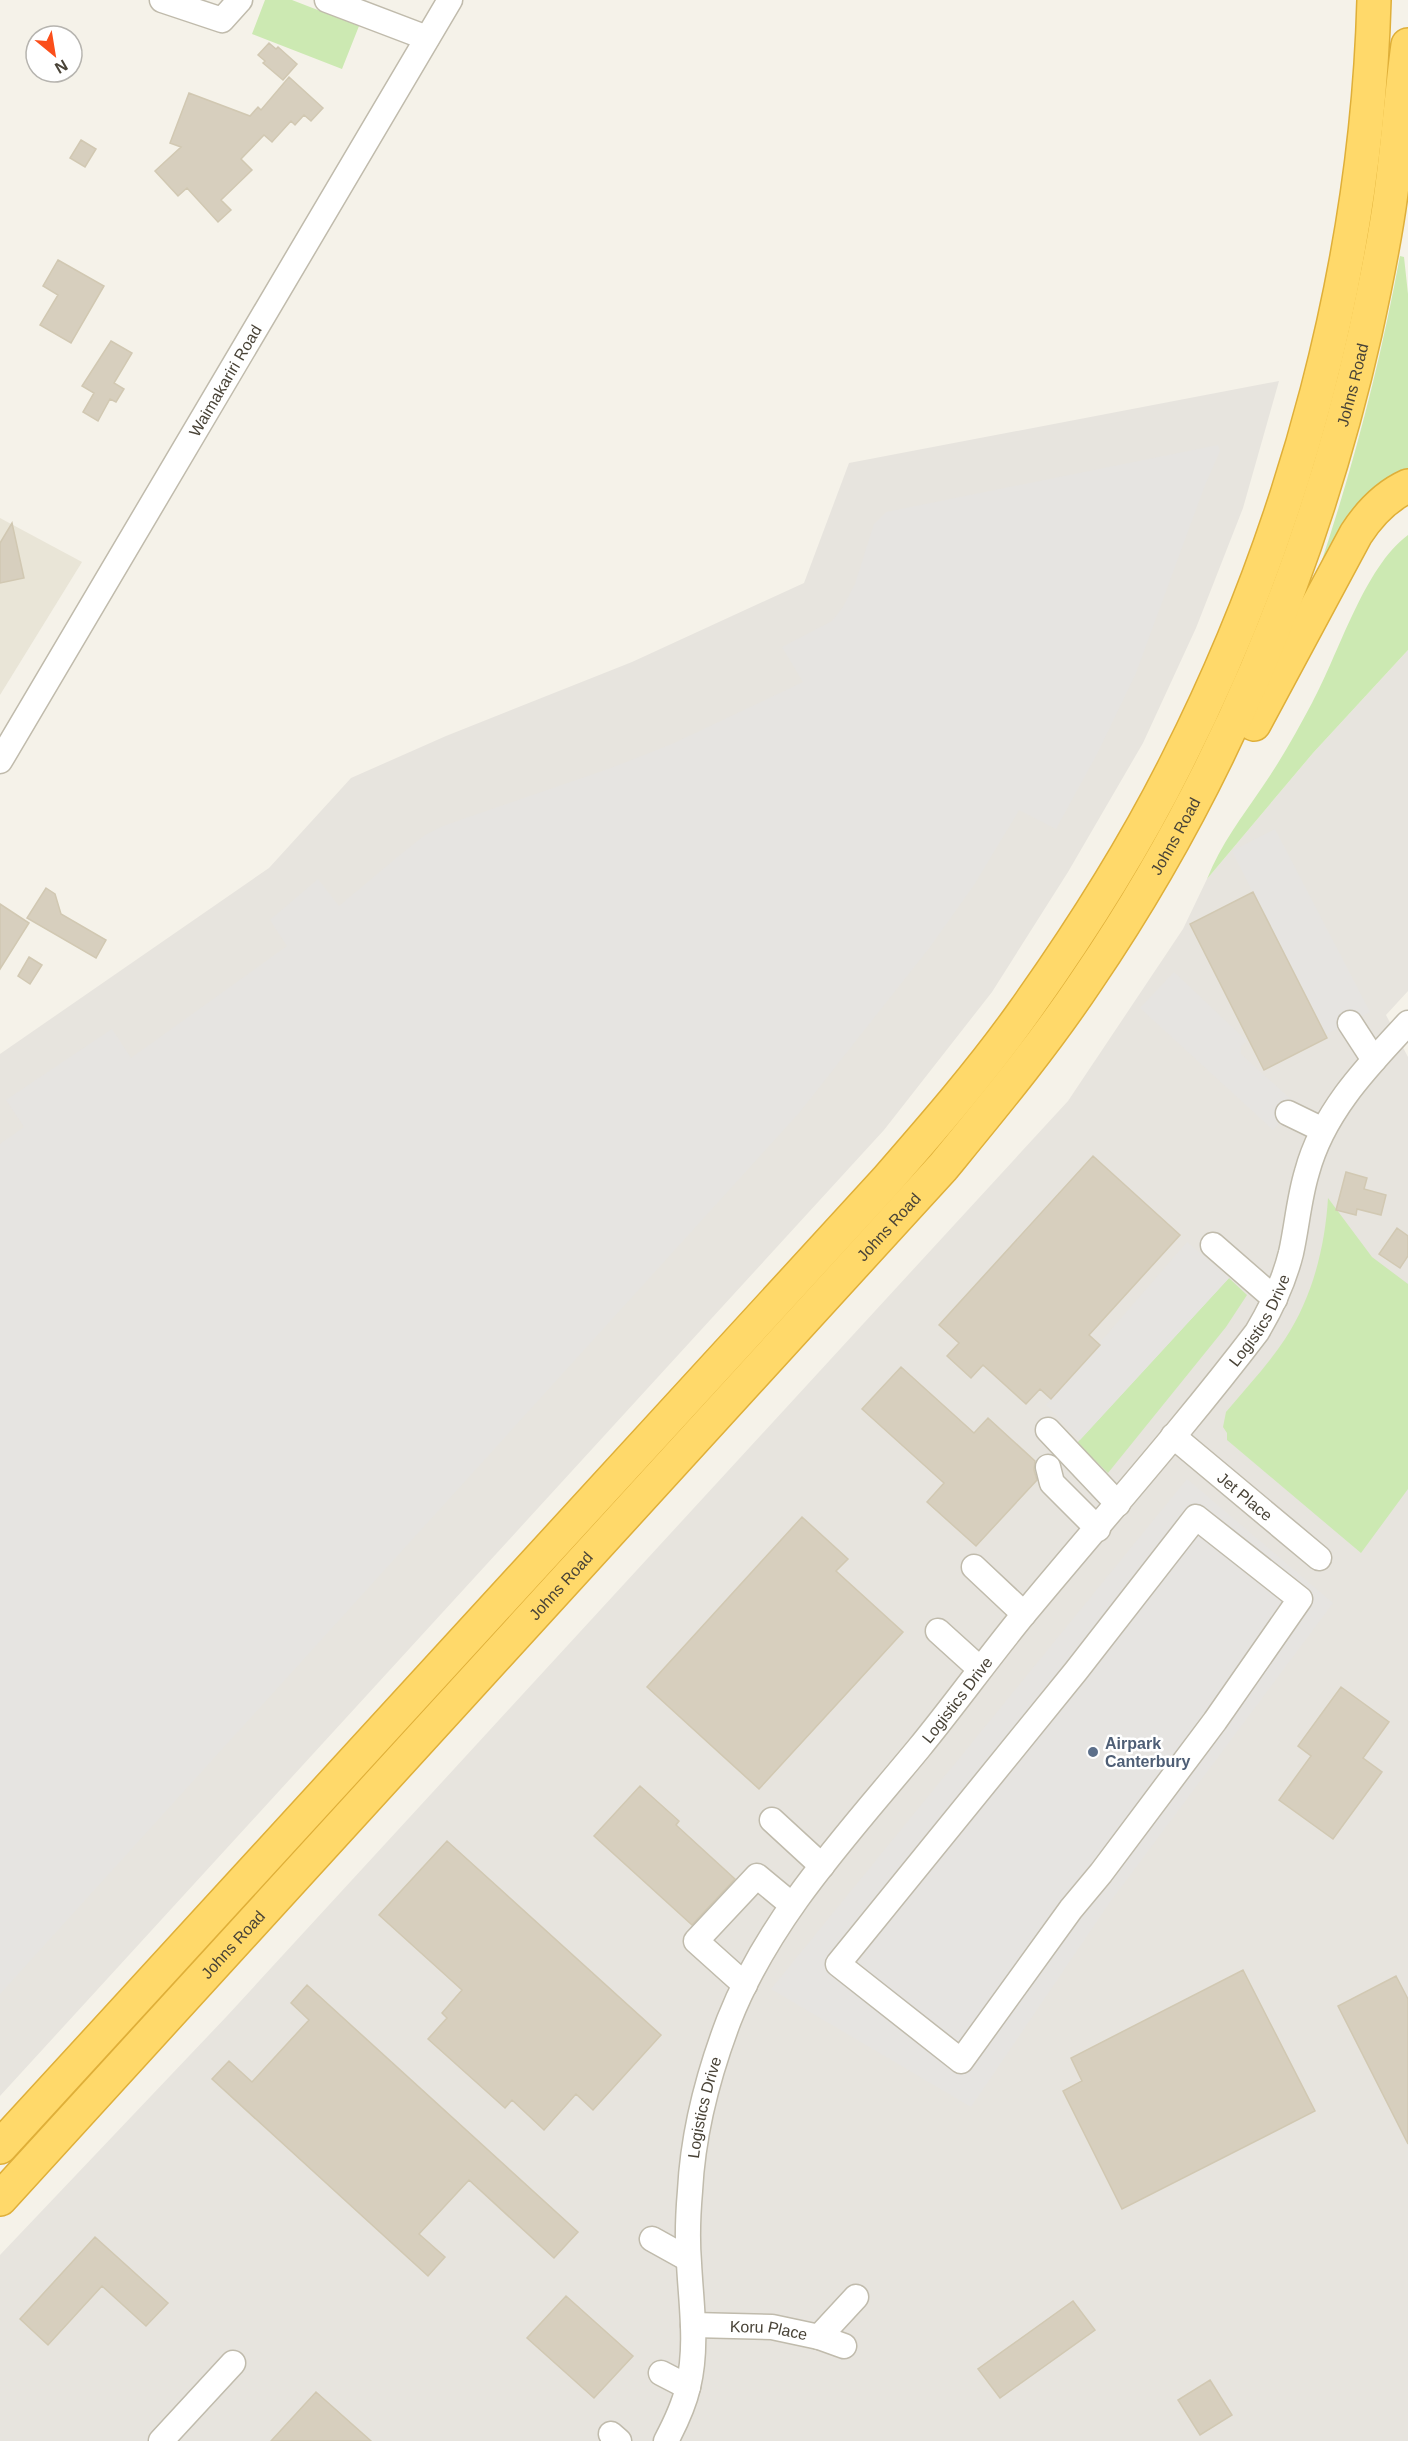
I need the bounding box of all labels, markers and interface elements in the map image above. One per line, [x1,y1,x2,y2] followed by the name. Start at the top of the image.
[24,24,84,84] north arrow
[52,56,71,77] text: N
[186,322,265,440] street label: Waimakariri Road
[1334,342,1371,429] street label: Johns Road
[1147,795,1204,878] street label: Johns Road
[854,1190,924,1264] street label: Johns Road
[1226,1272,1293,1370] street label: Logistics Drive
[1214,1469,1276,1524] street label: Jet Place
[526,1549,596,1623] street label: Johns Road
[919,1653,996,1746] street label: Logistics Drive
[1105,1735,1190,1770] place label: Airpark Canterbury
[1086,1745,1100,1759] marker: Airpark Canterbury
[198,1907,268,1982] street label: Johns Road
[685,2054,725,2159] street label: Logistics Drive
[730,2318,809,2343] street label: Koru Place

